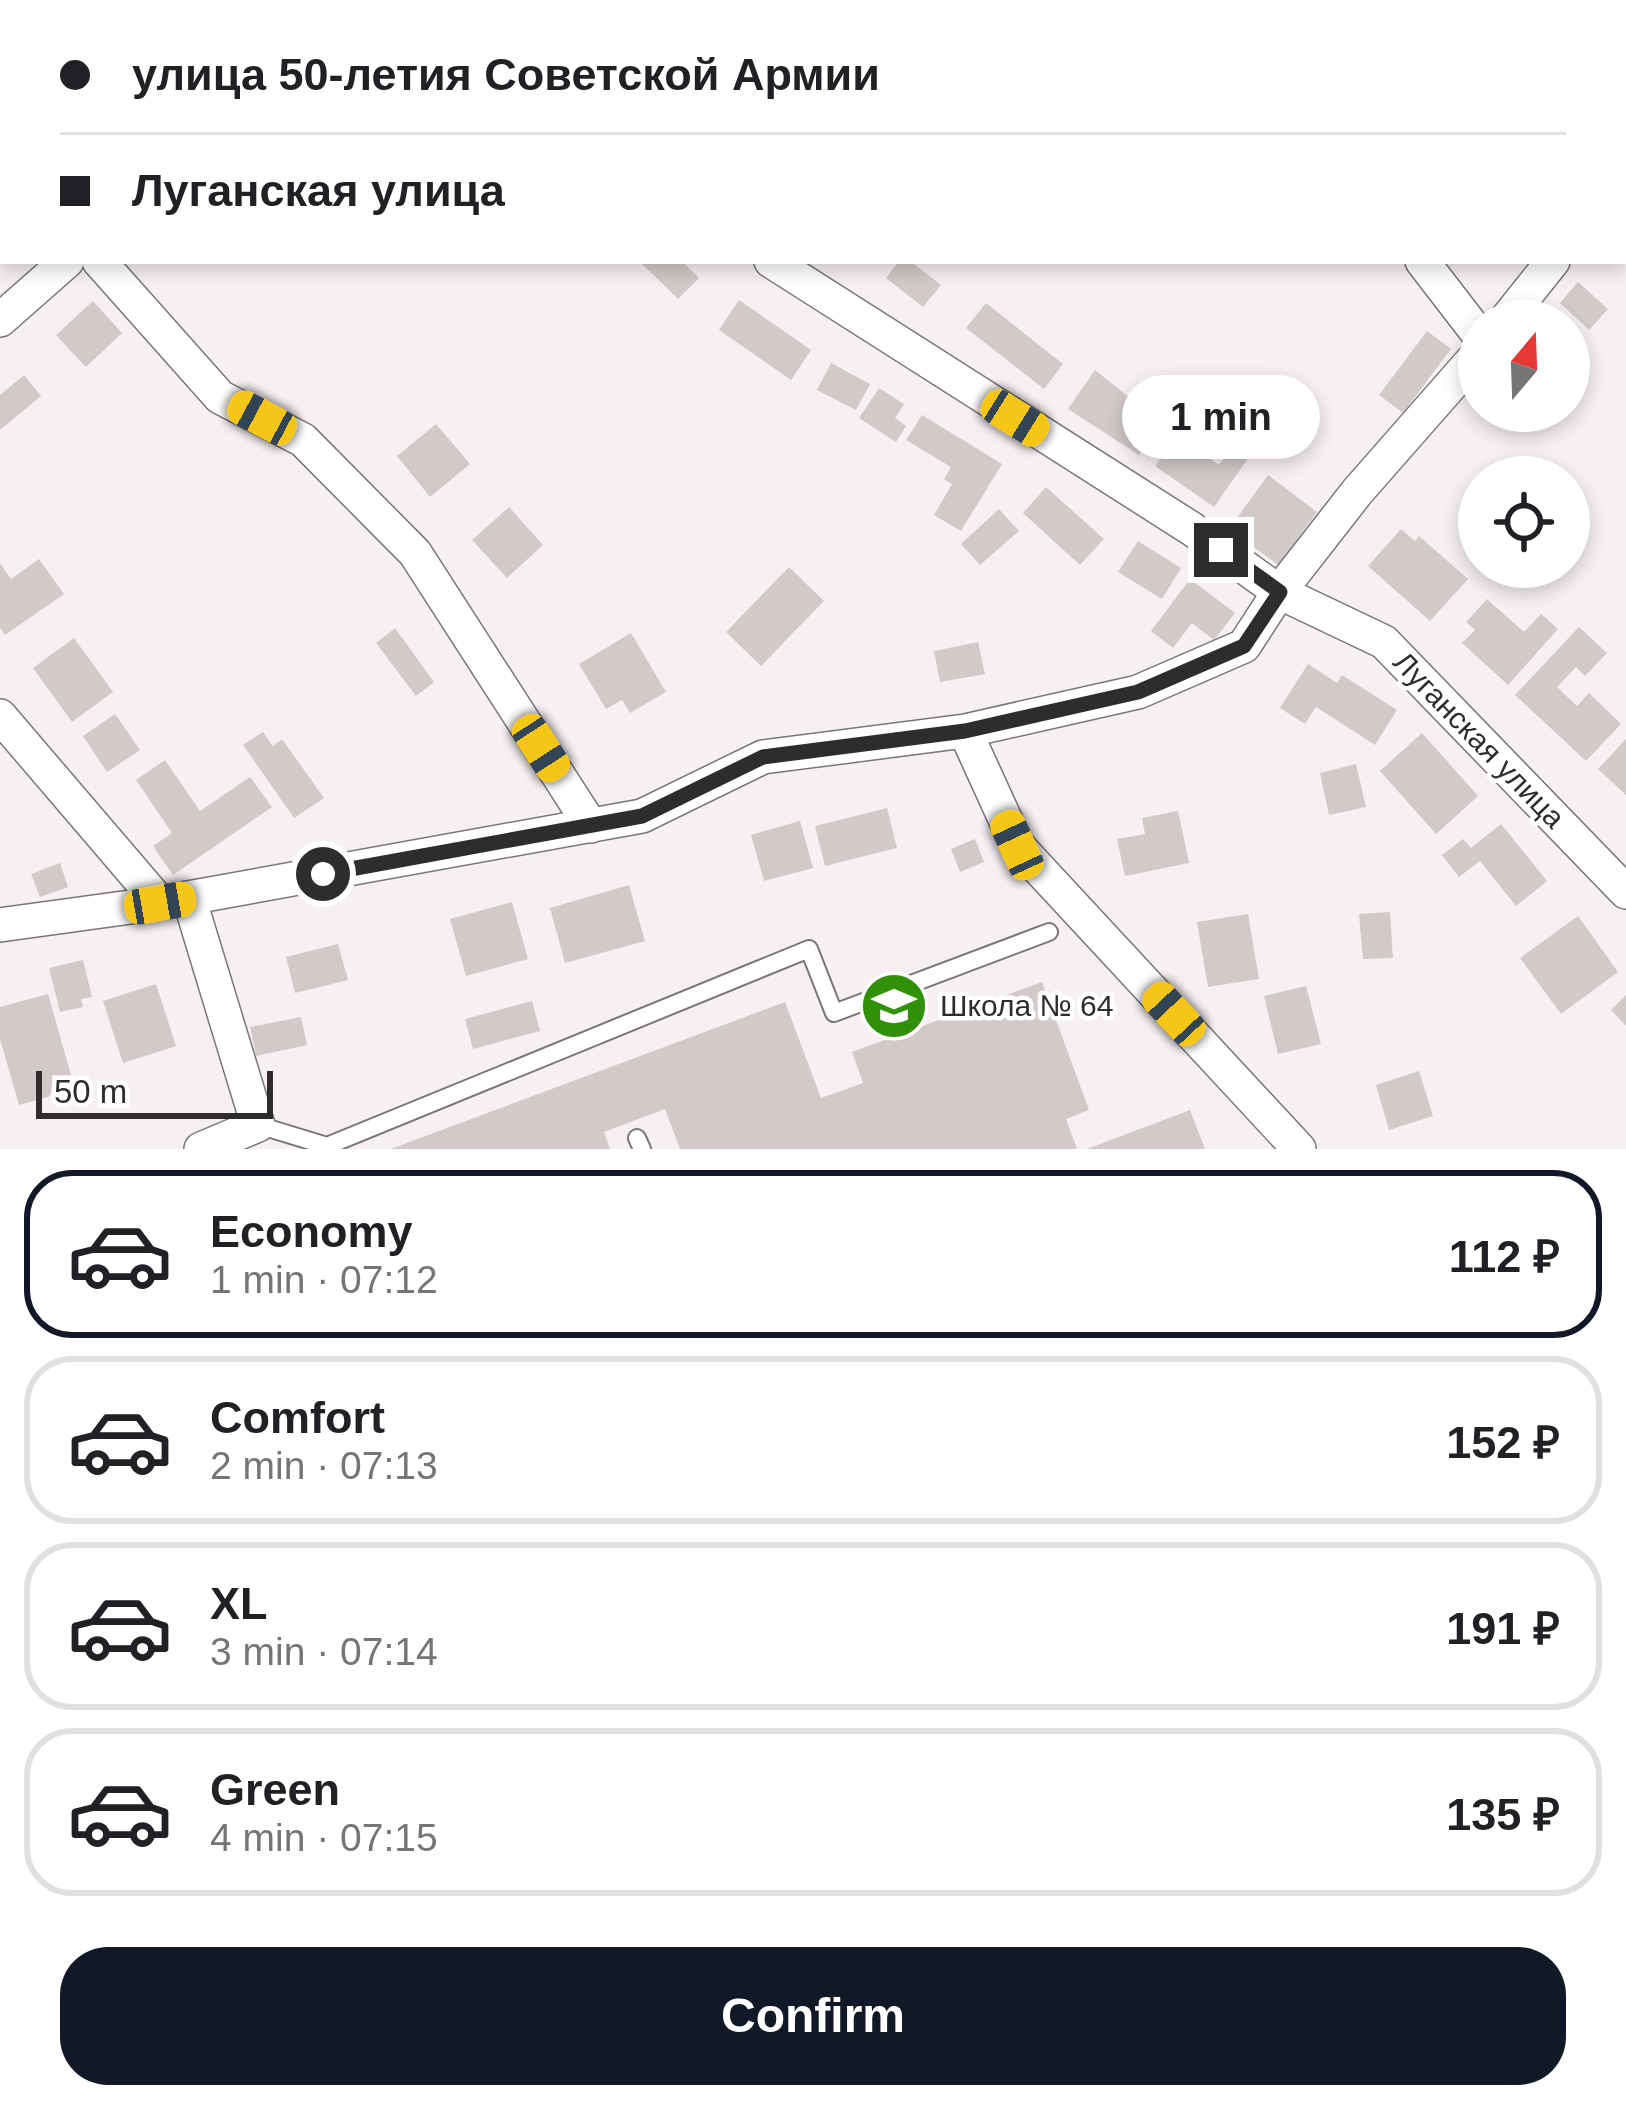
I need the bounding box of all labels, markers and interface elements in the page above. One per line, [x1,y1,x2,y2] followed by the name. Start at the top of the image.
[132,49,880,100] text: улица 50-летия Советской Армии
[132,165,505,216] text: Луганская улица
[1458,300,1590,432] north arrow
[1458,300,1590,588] map controls
[1122,376,1320,460] callout: 1 min
[975,384,1055,452] car
[222,385,302,451] car
[1170,395,1272,438] text: 1 min
[1458,456,1590,588] button: locate
[1194,523,1248,577] route end
[1387,645,1572,834] street label: Луганская улица
[506,708,576,788] car
[985,805,1049,885] car
[296,847,350,901] route start
[121,879,199,927] car
[859,971,929,1041] school or university icon: Школа № 64
[1136,975,1212,1053] car
[940,989,1113,1022] place label: Школа № 64
[36,1065,273,1118] scale bar
[54,1073,127,1110] text: 50 m
[66,1200,174,1308] icon: car
[210,1206,413,1257] text: Economy
[1449,1231,1560,1282] text: 112 ₽
[210,1258,438,1301] text: 1 min · 07:12
[66,1386,174,1494] icon: car
[210,1392,385,1443] text: Comfort
[1446,1417,1560,1468] text: 152 ₽
[210,1444,438,1487] text: 2 min · 07:13
[66,1572,174,1680] icon: car
[210,1578,268,1629] text: XL
[1446,1603,1560,1654] text: 191 ₽
[210,1630,438,1673] text: 3 min · 07:14
[66,1758,174,1866] icon: car
[210,1764,340,1815] text: Green
[1446,1789,1560,1840] text: 135 ₽
[210,1816,438,1859] text: 4 min · 07:15
[60,1947,1566,2085] button: Confirm

